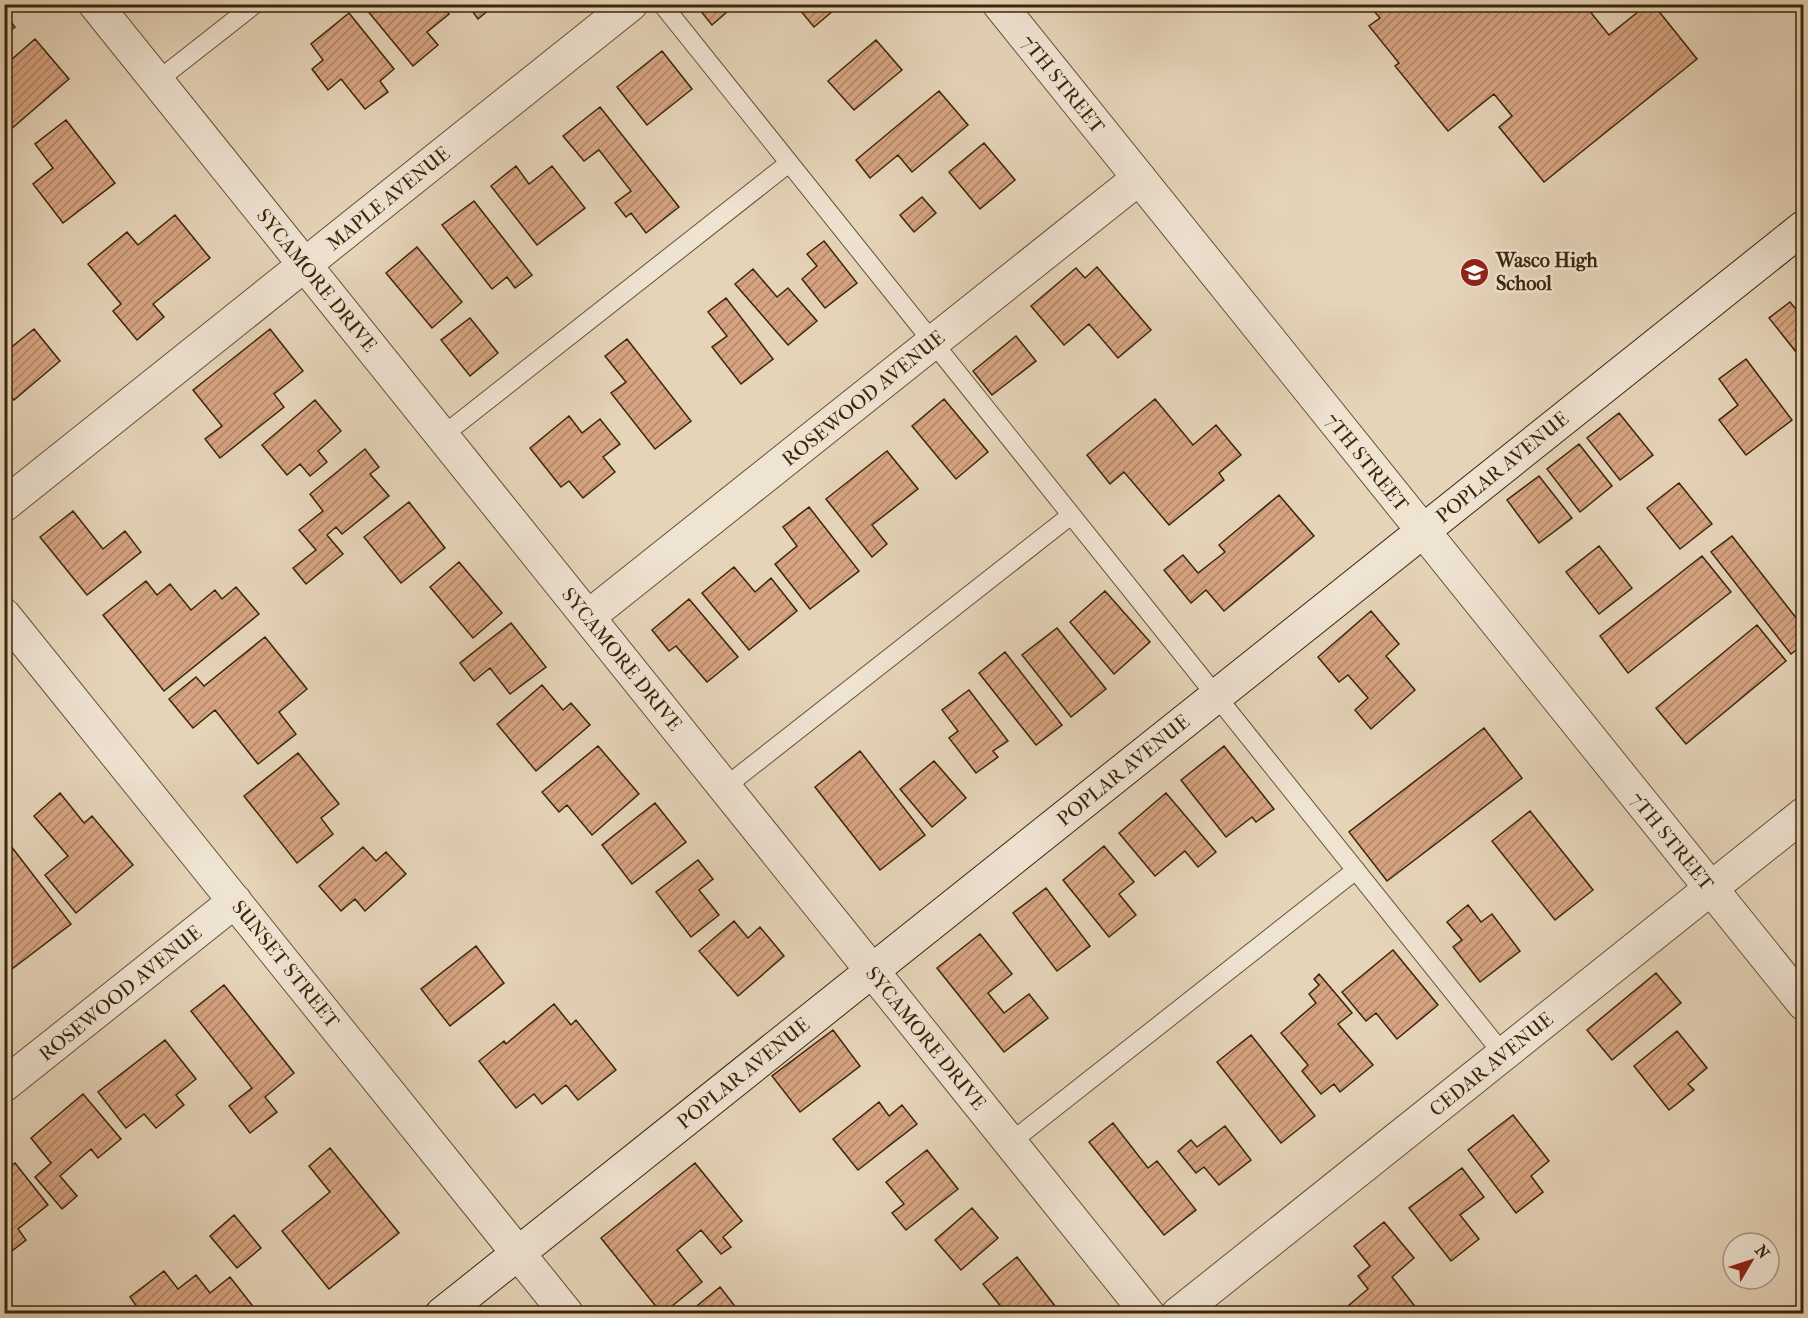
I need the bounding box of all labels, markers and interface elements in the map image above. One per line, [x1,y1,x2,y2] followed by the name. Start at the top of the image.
[1016,31,1109,138] street label: 7TH STREET
[322,142,454,255] street label: MAPLE AVENUE
[252,204,381,356] street label: SYCAMORE DRIVE
[1495,249,1598,295] place label: Wasco High School
[1459,256,1491,288] school or university icon: Wasco High School
[777,326,949,471] street label: ROSEWOOD AVENUE
[1431,407,1573,528] street label: POPLAR AVENUE
[1320,409,1413,516] street label: 7TH STREET
[557,583,686,735] street label: SYCAMORE DRIVE
[1052,710,1194,831] street label: POPLAR AVENUE
[1625,788,1718,895] street label: 7TH STREET
[227,896,344,1033] street label: SUNSET STREET
[34,921,206,1066] street label: ROSEWOOD AVENUE
[861,962,990,1114] street label: SYCAMORE DRIVE
[1425,1008,1558,1121] street label: CEDAR AVENUE
[672,1013,814,1134] street label: POPLAR AVENUE
[1721,1231,1781,1291] north arrow
[1751,1241,1774,1263] text: N

